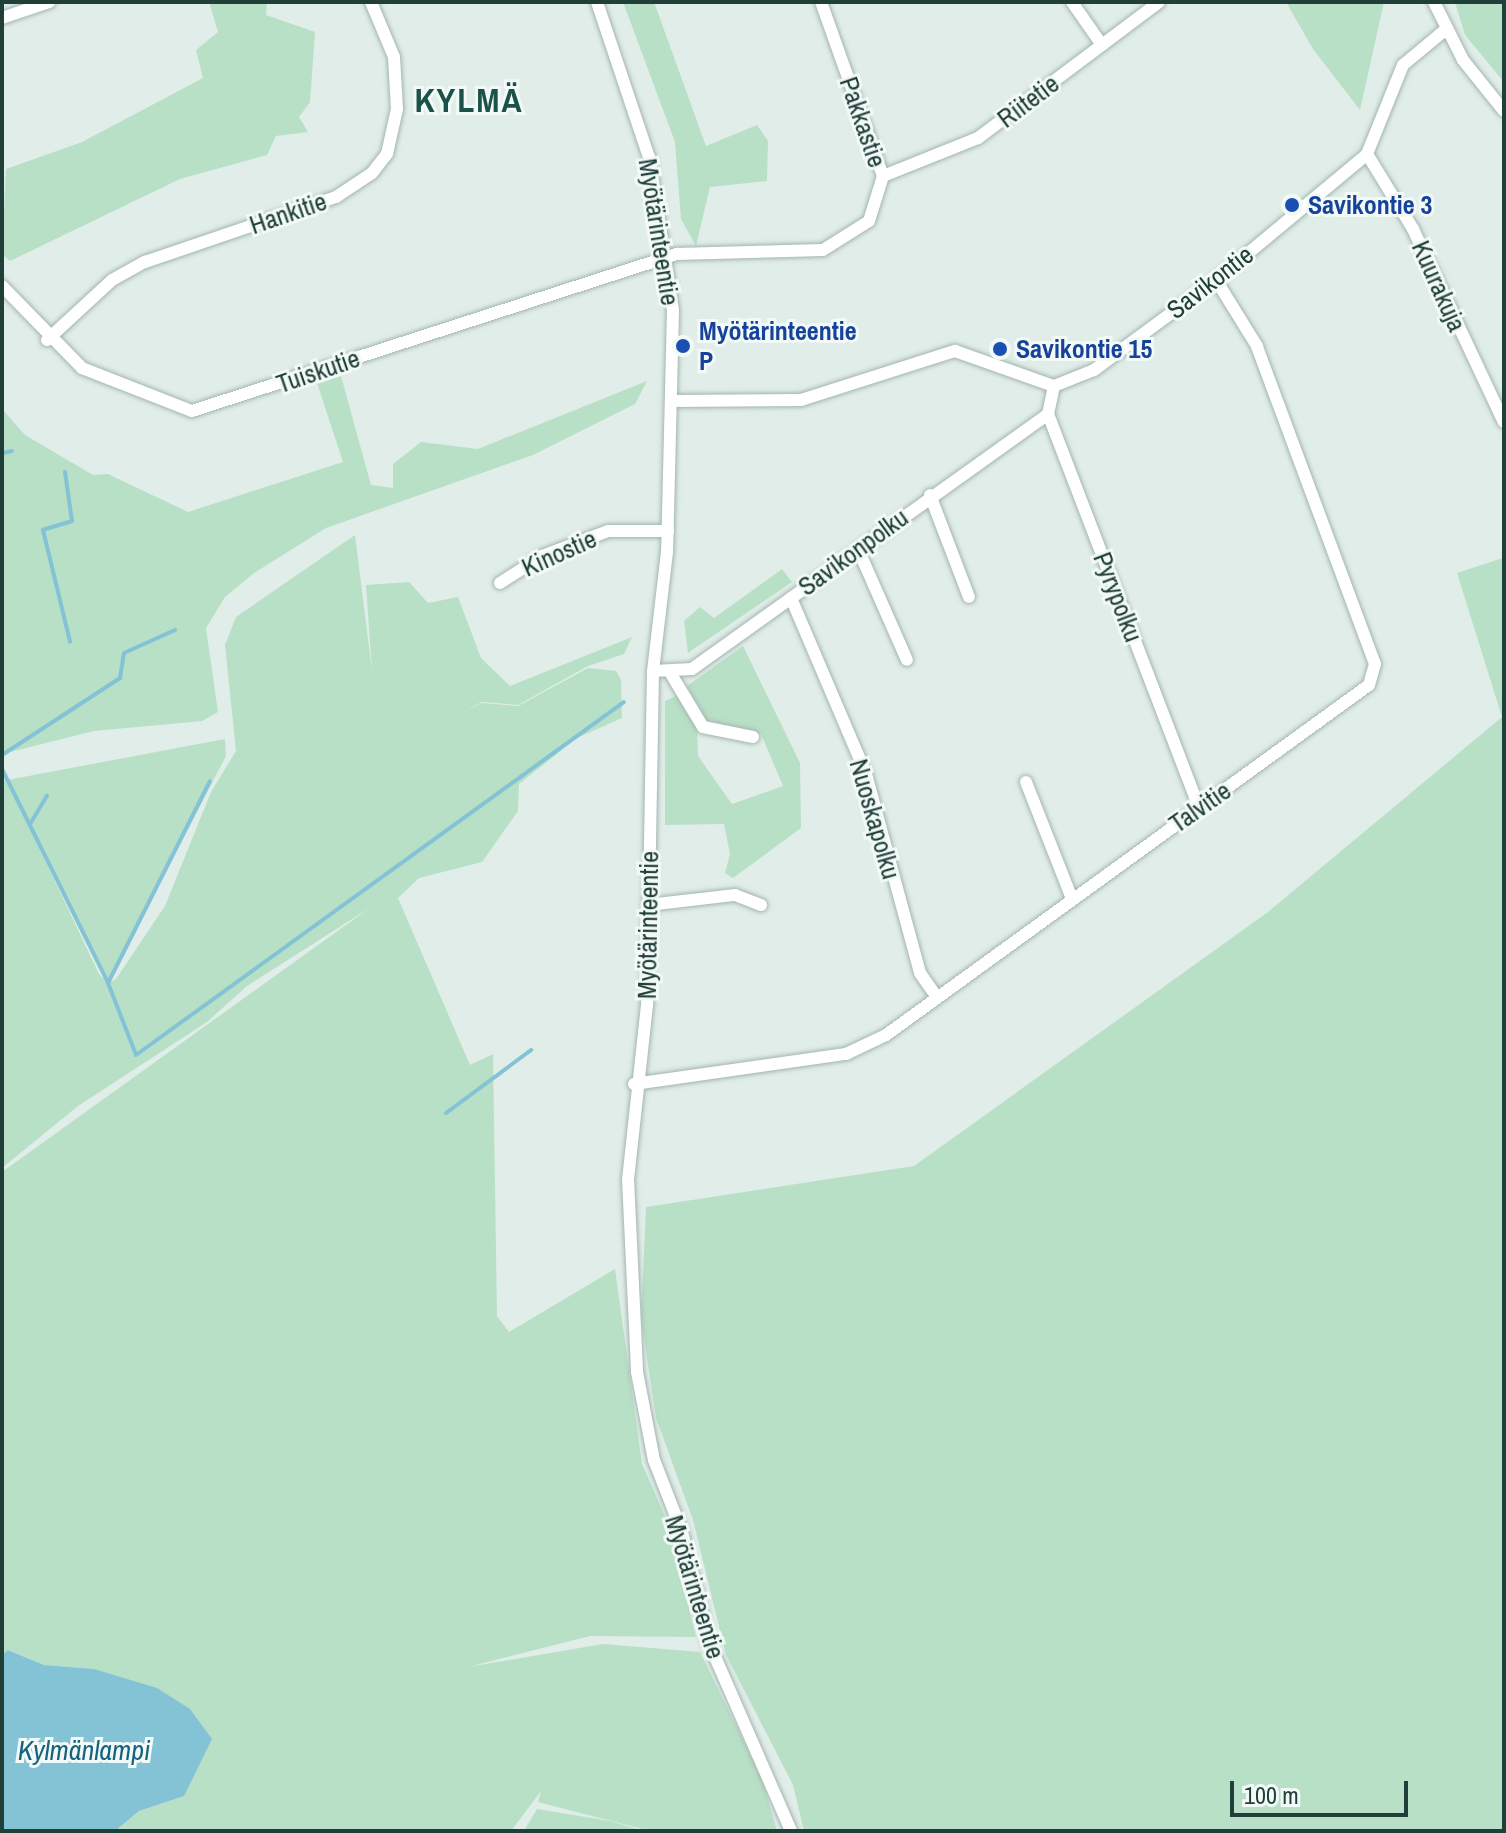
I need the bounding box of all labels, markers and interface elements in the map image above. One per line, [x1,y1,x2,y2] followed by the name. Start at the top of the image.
[991,68,1065,134] street label: Riitetie
[833,73,893,171] street label: Pakkastie
[414,81,524,121] district label: KYLMÄ
[632,156,686,308] street label: Myötärinteentie
[245,185,331,241] street label: Hankitie
[1308,189,1432,221] place label: Savikontie 3
[1283,196,1301,214] marker: Savikontie 3
[1405,236,1473,336] street label: Kuurakuja
[1161,239,1259,325] street label: Savikontie
[699,315,857,376] place label: Myötärinteentie P
[1016,333,1152,365] place label: Savikontie 15
[674,337,692,355] marker: Myötärinteentie P
[991,340,1009,358] marker: Savikontie 15
[272,342,364,400] street label: Tuiskutie
[792,502,914,602] street label: Savikonpolku
[517,523,601,583] street label: Kinostie
[1087,548,1149,646] street label: Pyrypolku
[843,755,907,883] street label: Nuoskapolku
[1163,775,1237,839] street label: Talvitie
[631,851,665,999] street label: Myötärinteentie
[658,1512,732,1662] street label: Myötärinteentie
[18,1733,150,1767] water label: Kylmänlampi
[1234,1765,1412,1815] scale bar
[1244,1779,1299,1811] text: 100 m

